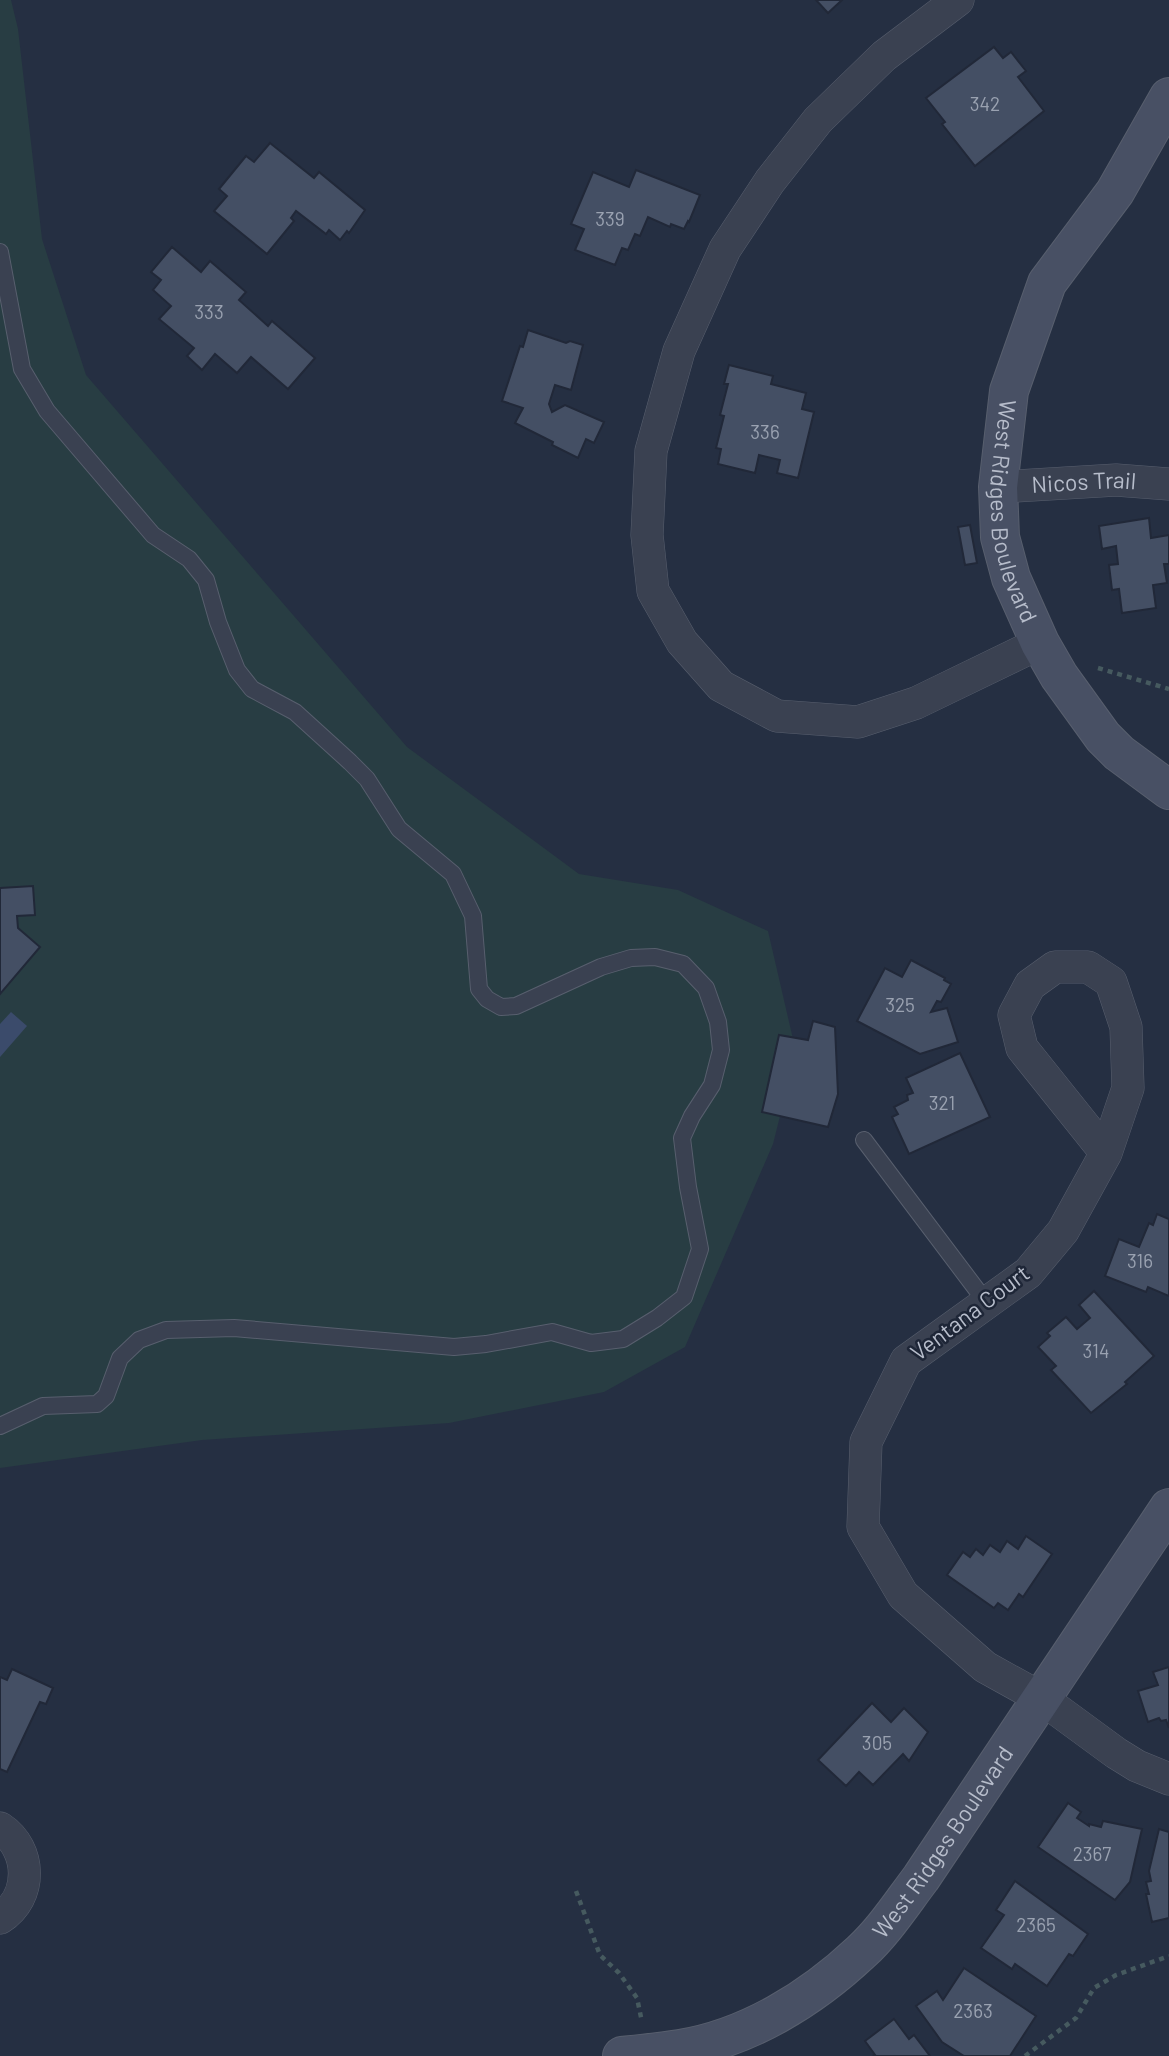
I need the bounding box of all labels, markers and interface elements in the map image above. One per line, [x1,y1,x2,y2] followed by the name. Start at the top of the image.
[970,92,1000,115] house number: 342
[595,207,625,230] house number: 339
[194,300,224,323] house number: 333
[985,398,1044,627] street label: West Ridges Boulevard
[750,420,780,443] house number: 336
[1031,465,1137,498] street label: Nicos Trail
[885,993,915,1016] house number: 325
[929,1091,955,1114] house number: 321
[1127,1249,1153,1272] house number: 316
[904,1258,1034,1366] street label: Ventana Court
[1083,1339,1109,1362] house number: 314
[862,1731,892,1754] house number: 305
[866,1740,1018,1944] street label: West Ridges Boulevard
[1073,1842,1111,1865] house number: 2367
[1016,1913,1056,1936] house number: 2365
[953,1999,993,2022] house number: 2363

